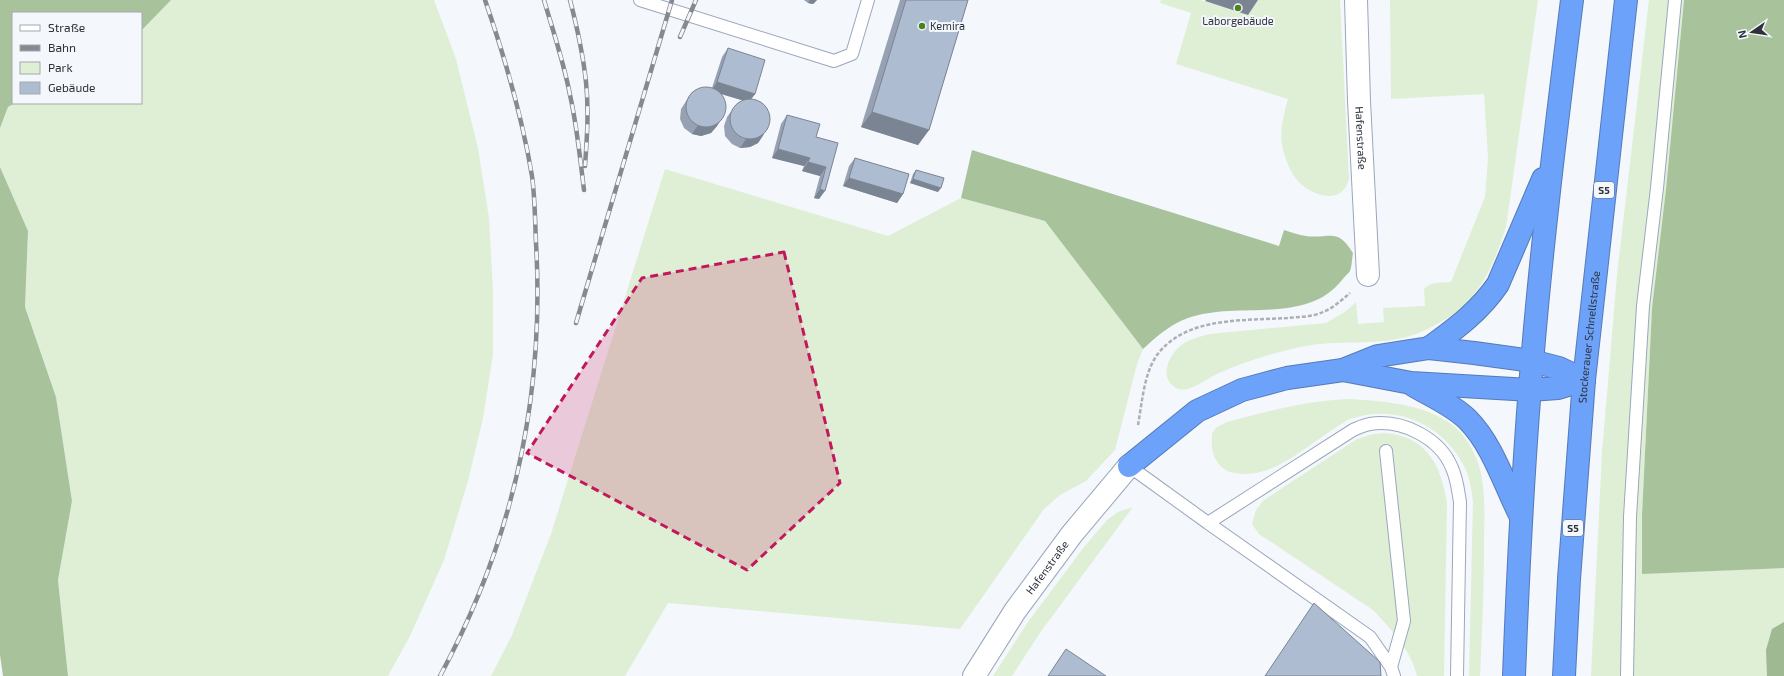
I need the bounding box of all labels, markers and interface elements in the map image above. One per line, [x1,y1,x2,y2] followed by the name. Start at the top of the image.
[1233,3,1243,13] marker: Laborgebäude
[12,12,142,104] legend
[1732,12,1772,52] north arrow
[1202,14,1274,27] place label: Laborgebäude
[930,19,965,32] place label: Kemira
[48,20,85,34] text: Straße
[917,21,927,31] marker: Kemira
[1735,29,1749,40] text: N
[48,40,76,54] text: Bahn
[48,60,73,74] text: Park
[48,80,96,94] text: Gebäude
[1353,106,1370,170] street label: Hafenstraße
[1594,182,1614,198] road number: S5
[1575,270,1602,404] street label: Stockerauer Schnellstraße
[1563,520,1583,536] road number: S5
[1023,538,1071,597] street label: Hafenstraße

